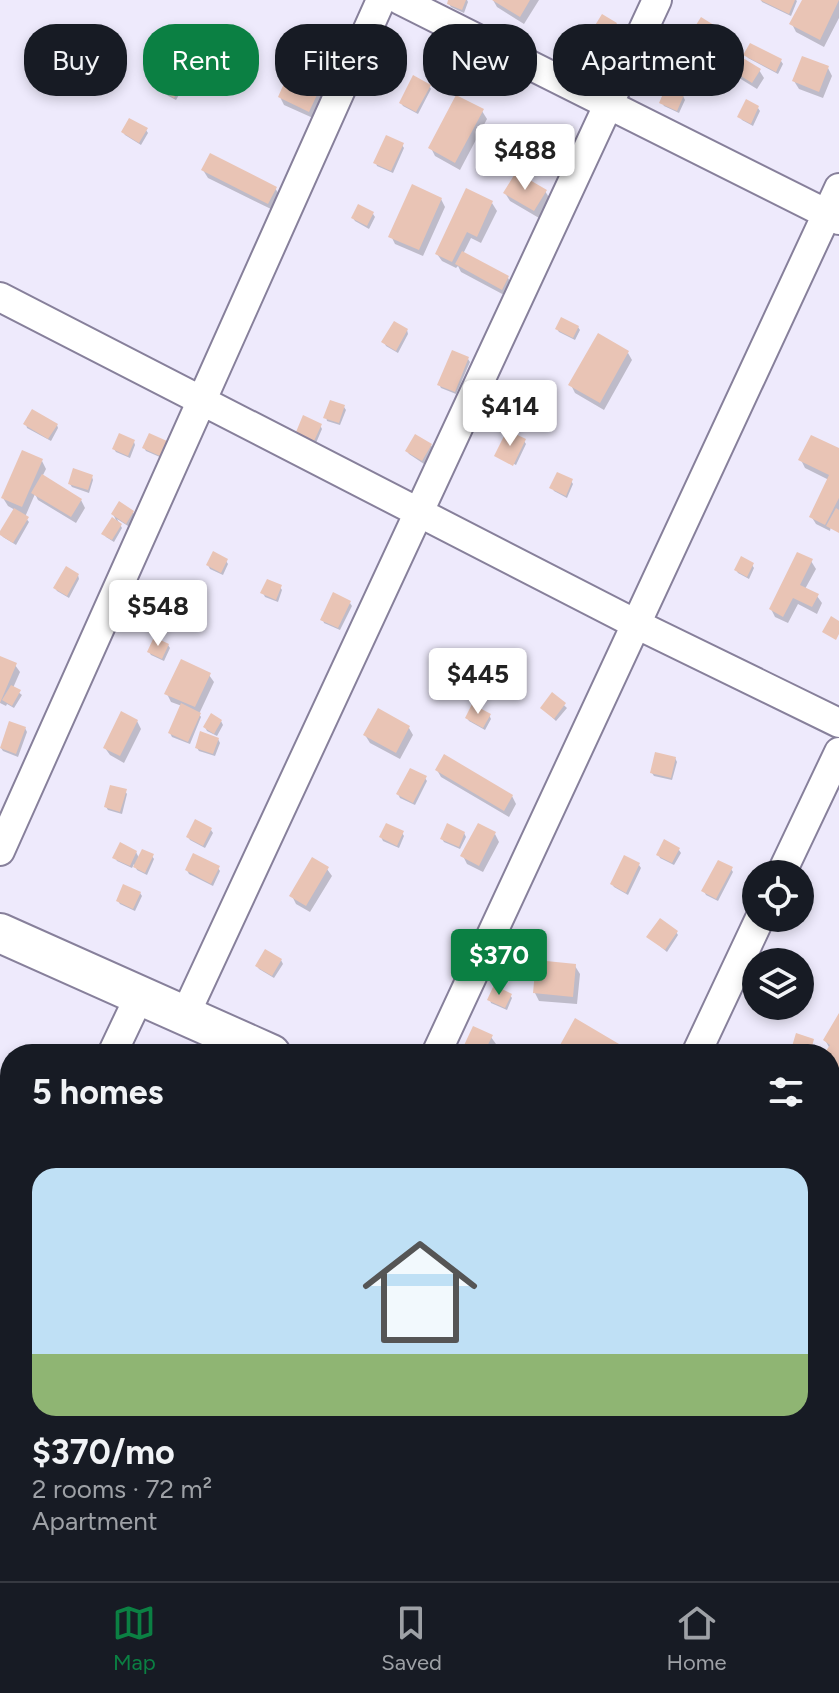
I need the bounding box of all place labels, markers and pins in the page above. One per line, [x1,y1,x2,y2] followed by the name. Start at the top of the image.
[478,124,572,192] pin: $488
[463,380,557,448] pin: $414
[111,580,205,648] pin: $548
[431,648,525,716] pin: $445
[452,929,546,997] pin: $370

